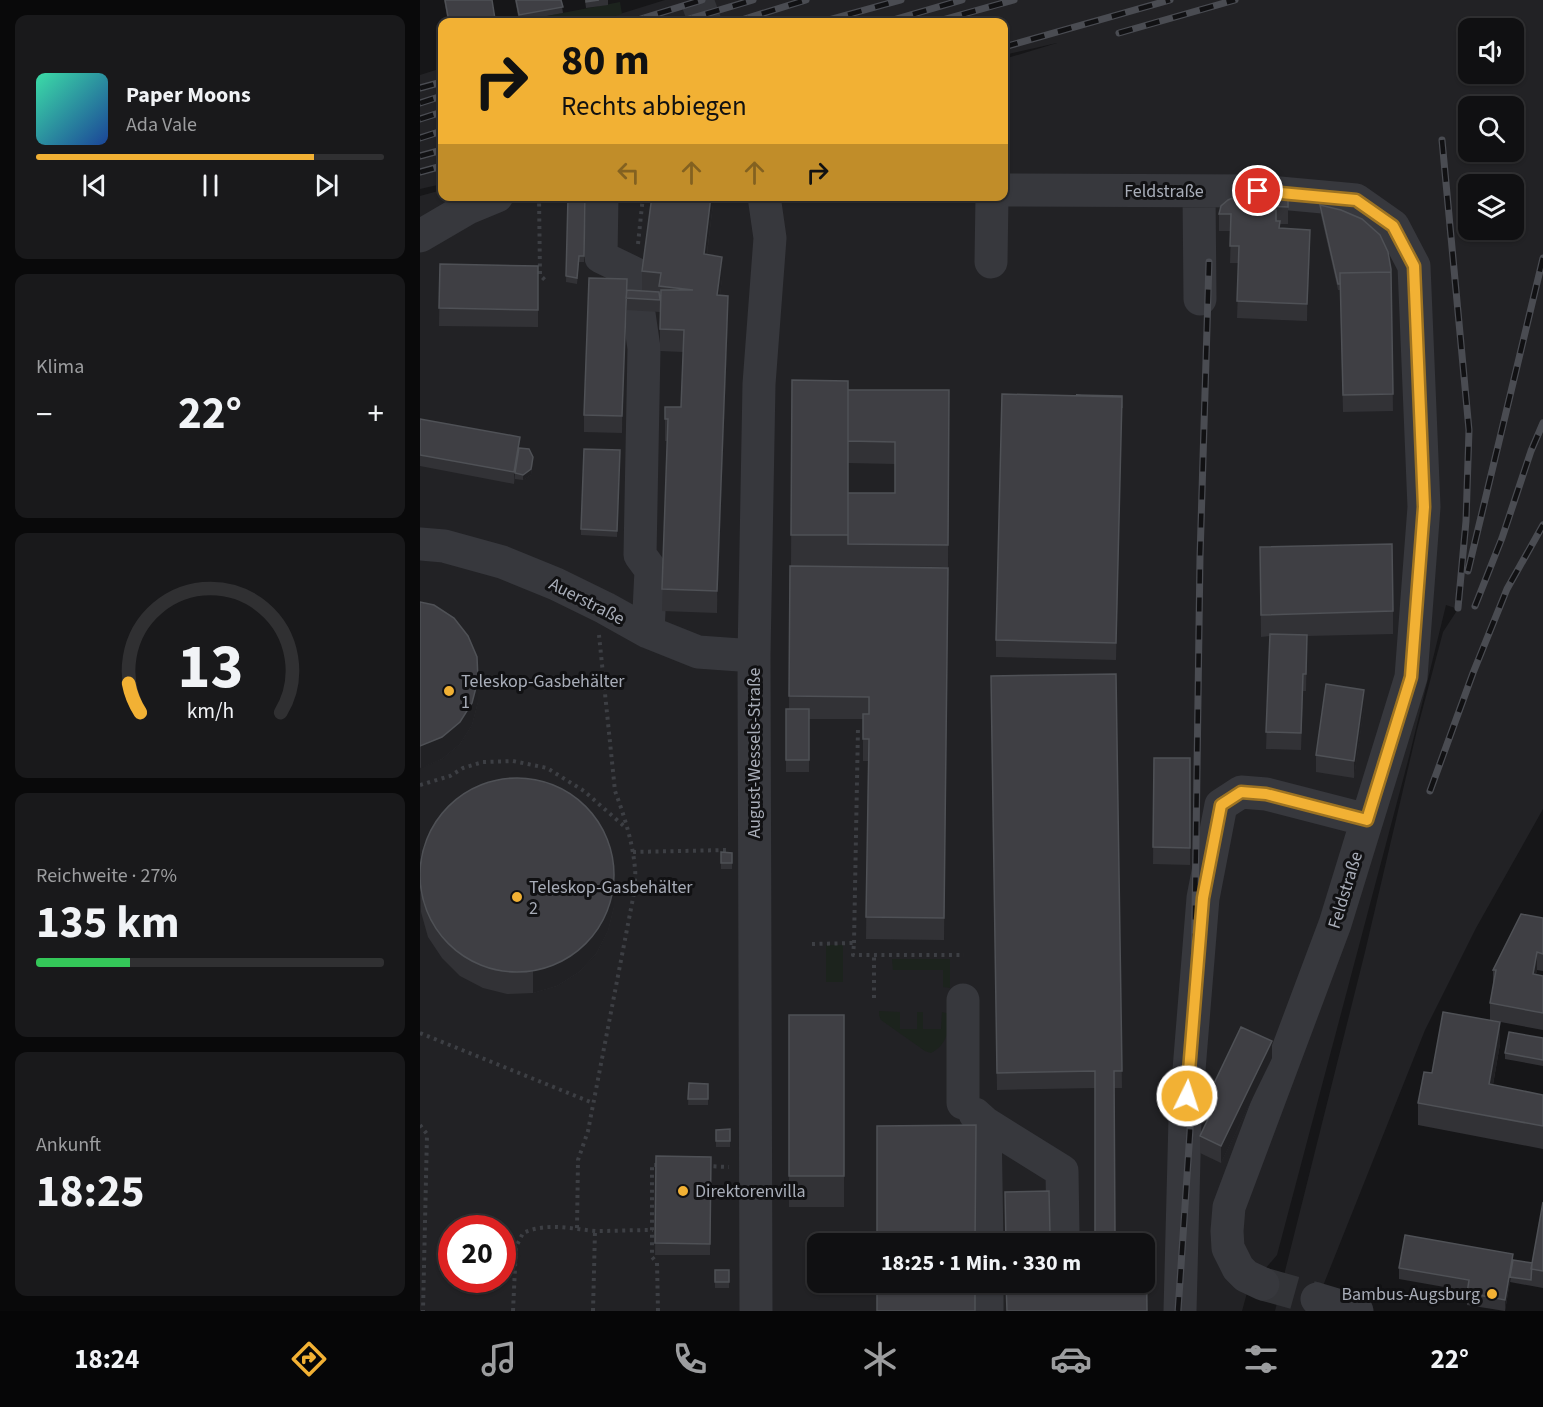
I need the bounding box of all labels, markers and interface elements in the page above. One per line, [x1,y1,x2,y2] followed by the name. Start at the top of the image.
[1458,18,1524,240] map controls
[1458,18,1524,84] button: sound
[561,31,650,91] text: 80 m
[462,42,540,120] icon: right
[126,79,251,111] text: Paper Moons
[561,87,747,126] text: Rechts abbiegen
[1458,96,1524,162] button: search
[126,111,197,139] text: Ada Vale
[612,156,645,189] icon: left
[675,156,708,189] icon: ahead
[738,156,771,189] icon: ahead
[801,156,834,189] icon: right
[1232,165,1283,216] pin
[78,169,111,202] icon: previous
[194,169,227,202] icon: pause
[310,169,343,202] icon: next
[1241,174,1274,207] icon: arrive
[1458,174,1524,240] button: layers
[1124,179,1204,204] street label: Feldstraße
[36,353,84,381] text: Klima
[178,382,242,446] text: 22°
[36,391,52,438] text: −
[368,391,384,438] text: +
[545,572,629,631] street label: Auerstraße
[177,623,243,712] text: 13
[742,668,767,838] street label: August-Wessels-Straße
[461,669,625,715] place label: Teleskop-Gasbehälter 1
[442,684,456,698] marker: Teleskop-Gasbehälter 1
[186,696,234,727] text: km/h
[1322,848,1369,932] street label: Feldstraße
[36,862,177,890] text: Reichweite · 27%
[529,875,693,921] place label: Teleskop-Gasbehälter 2
[510,890,524,904] marker: Teleskop-Gasbehälter 2
[36,891,180,955] text: 135 km
[1155,1064,1219,1128] position arrow
[36,1131,101,1159] text: Ankunft
[36,1160,145,1224] text: 18:25
[695,1179,806,1204] place label: Direktorenvilla
[676,1184,690,1198] marker: Direktorenvilla
[438,1215,516,1293] speed limit sign: 20
[881,1247,1081,1279] text: 18:25 · 1 Min. · 330 m
[1341,1282,1480,1307] place label: Bambus-Augsburg
[1485,1287,1499,1301] marker: Bambus-Augsburg
[288,1338,330,1380] icon: directions
[478,1338,520,1380] icon: music
[669,1338,711,1380] icon: phone
[859,1338,901,1380] icon: climate
[1050,1338,1092,1380] icon: car
[1240,1338,1282,1380] icon: filters
[74,1340,139,1379] text: 18:24
[1430,1340,1469,1379] text: 22°

